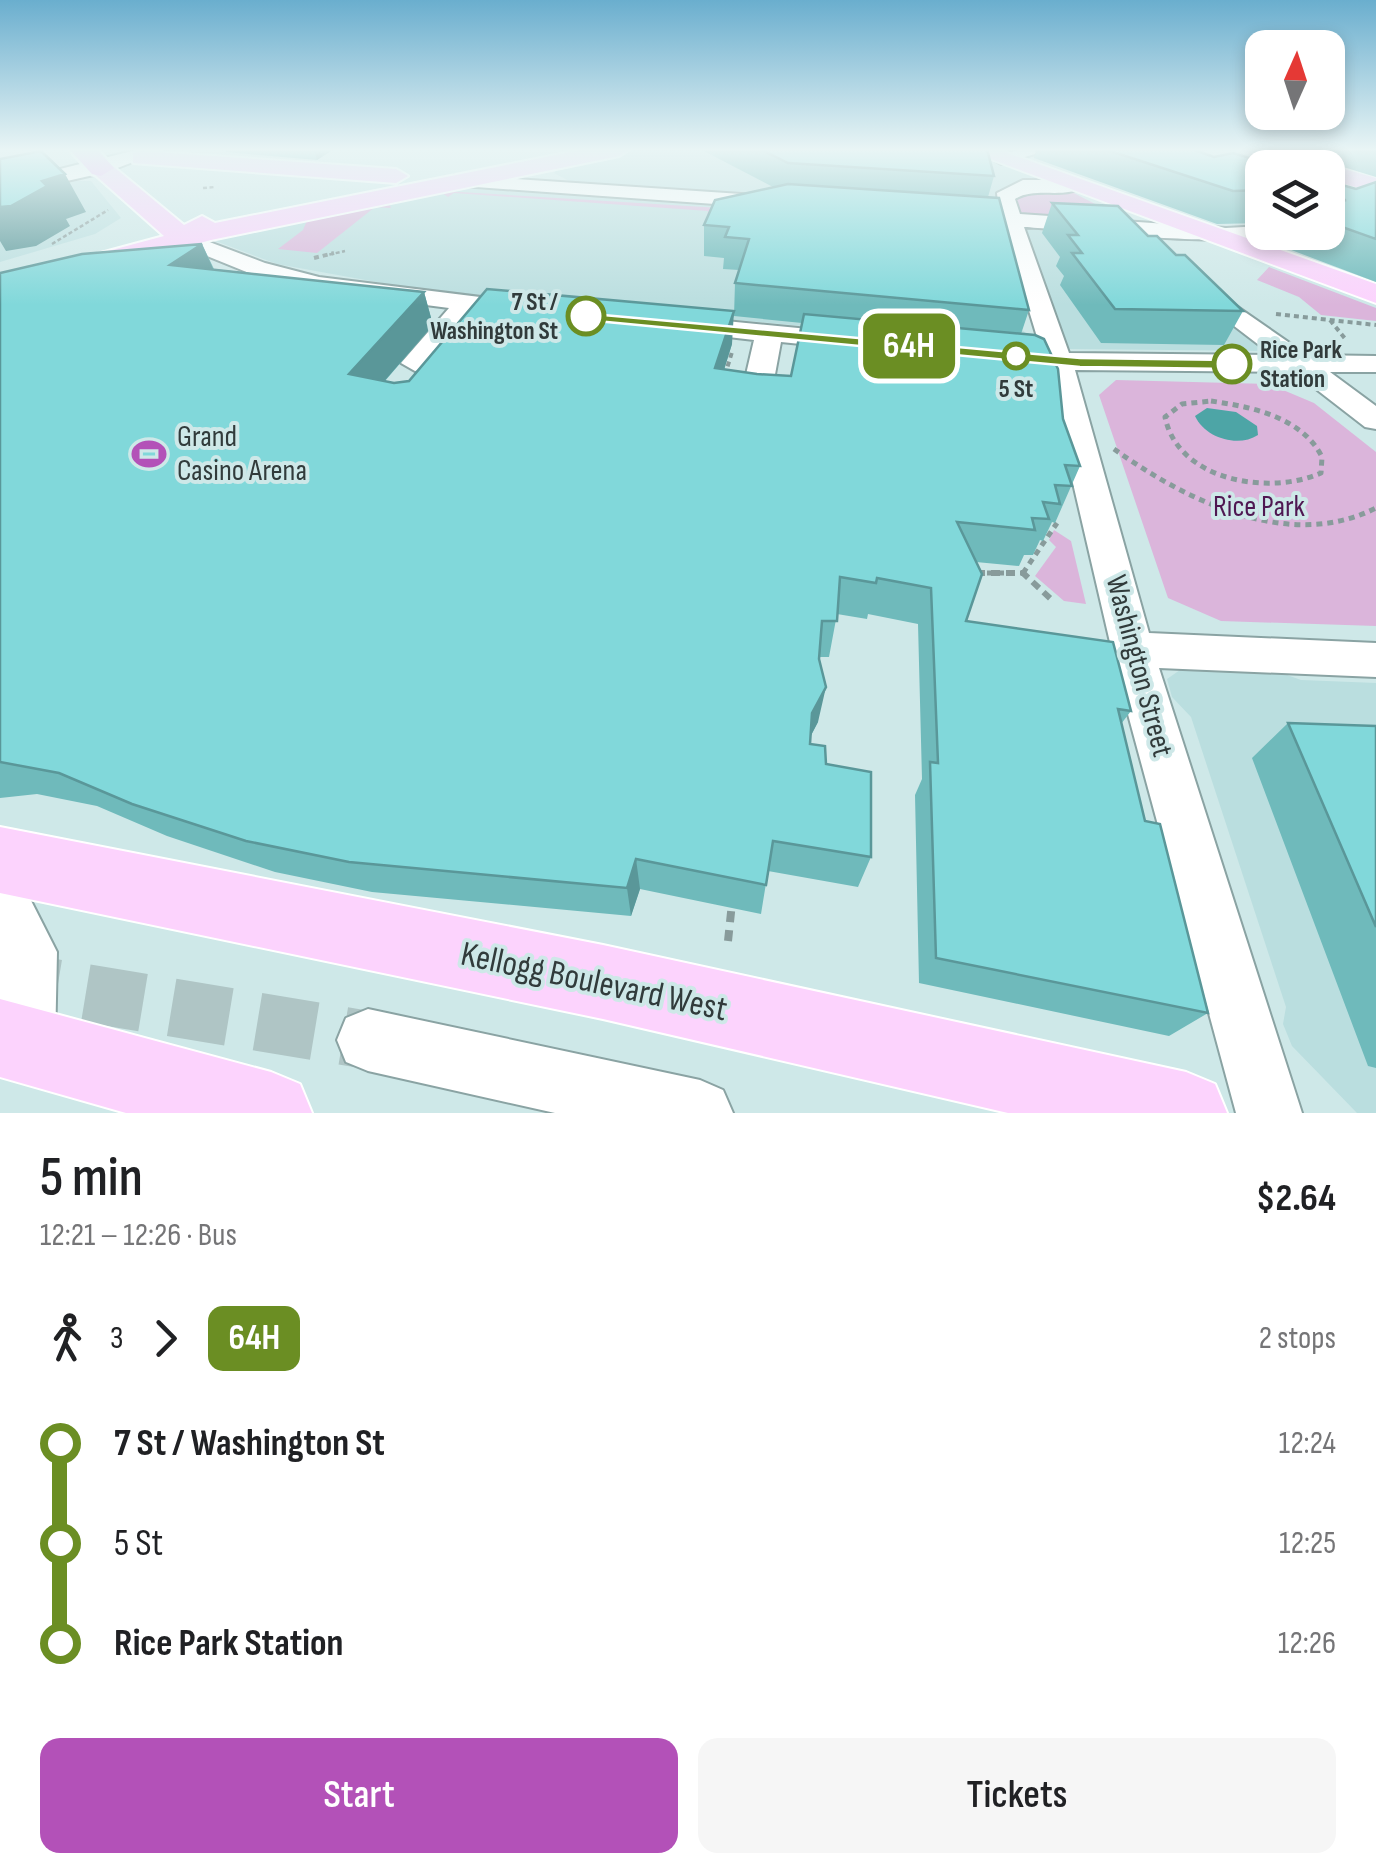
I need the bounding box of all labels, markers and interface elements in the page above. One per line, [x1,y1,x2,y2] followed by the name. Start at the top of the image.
[1245,30,1345,130] north arrow
[1245,30,1345,250] map controls
[1245,150,1345,250] button: layers
[430,287,559,347] place label: 7 St / Washington St
[567,297,605,335] marker: 7 St / Washington St
[852,314,966,378] line badge: 64H
[883,325,935,368] text: 64H
[1260,335,1342,395] place label: Rice Park Station
[1003,343,1029,369] marker: 5 St
[1213,345,1251,383] marker: Rice Park Station
[999,374,1033,405] place label: 5 St
[177,419,307,489] place label: Grand Casino Arena
[130,435,168,473] sports icon: Grand Casino Arena
[1213,489,1306,525] park label: Rice Park
[1097,571,1181,761] street label: Washington Street
[457,933,731,1031] street label: Kellogg Boulevard West
[40,1145,143,1212] text: 5 min
[1256,1176,1336,1221] text: $2.64
[40,1216,237,1255] text: 12:21 – 12:26 · Bus
[40,1311,95,1366] icon: walk
[138,1311,193,1366] icon: forward
[228,1317,280,1360] text: 64H
[110,1319,123,1358] text: 3
[1259,1319,1336,1358] text: 2 stops
[114,1421,385,1466] text: 7 St / Washington St
[1279,1424,1336,1463] text: 12:24
[114,1521,163,1566] text: 5 St
[1279,1524,1336,1563] text: 12:25
[114,1621,343,1666] text: Rice Park Station
[1278,1624,1336,1663] text: 12:26
[40,1738,678,1853] button: Start
[698,1738,1336,1853] button: Tickets

